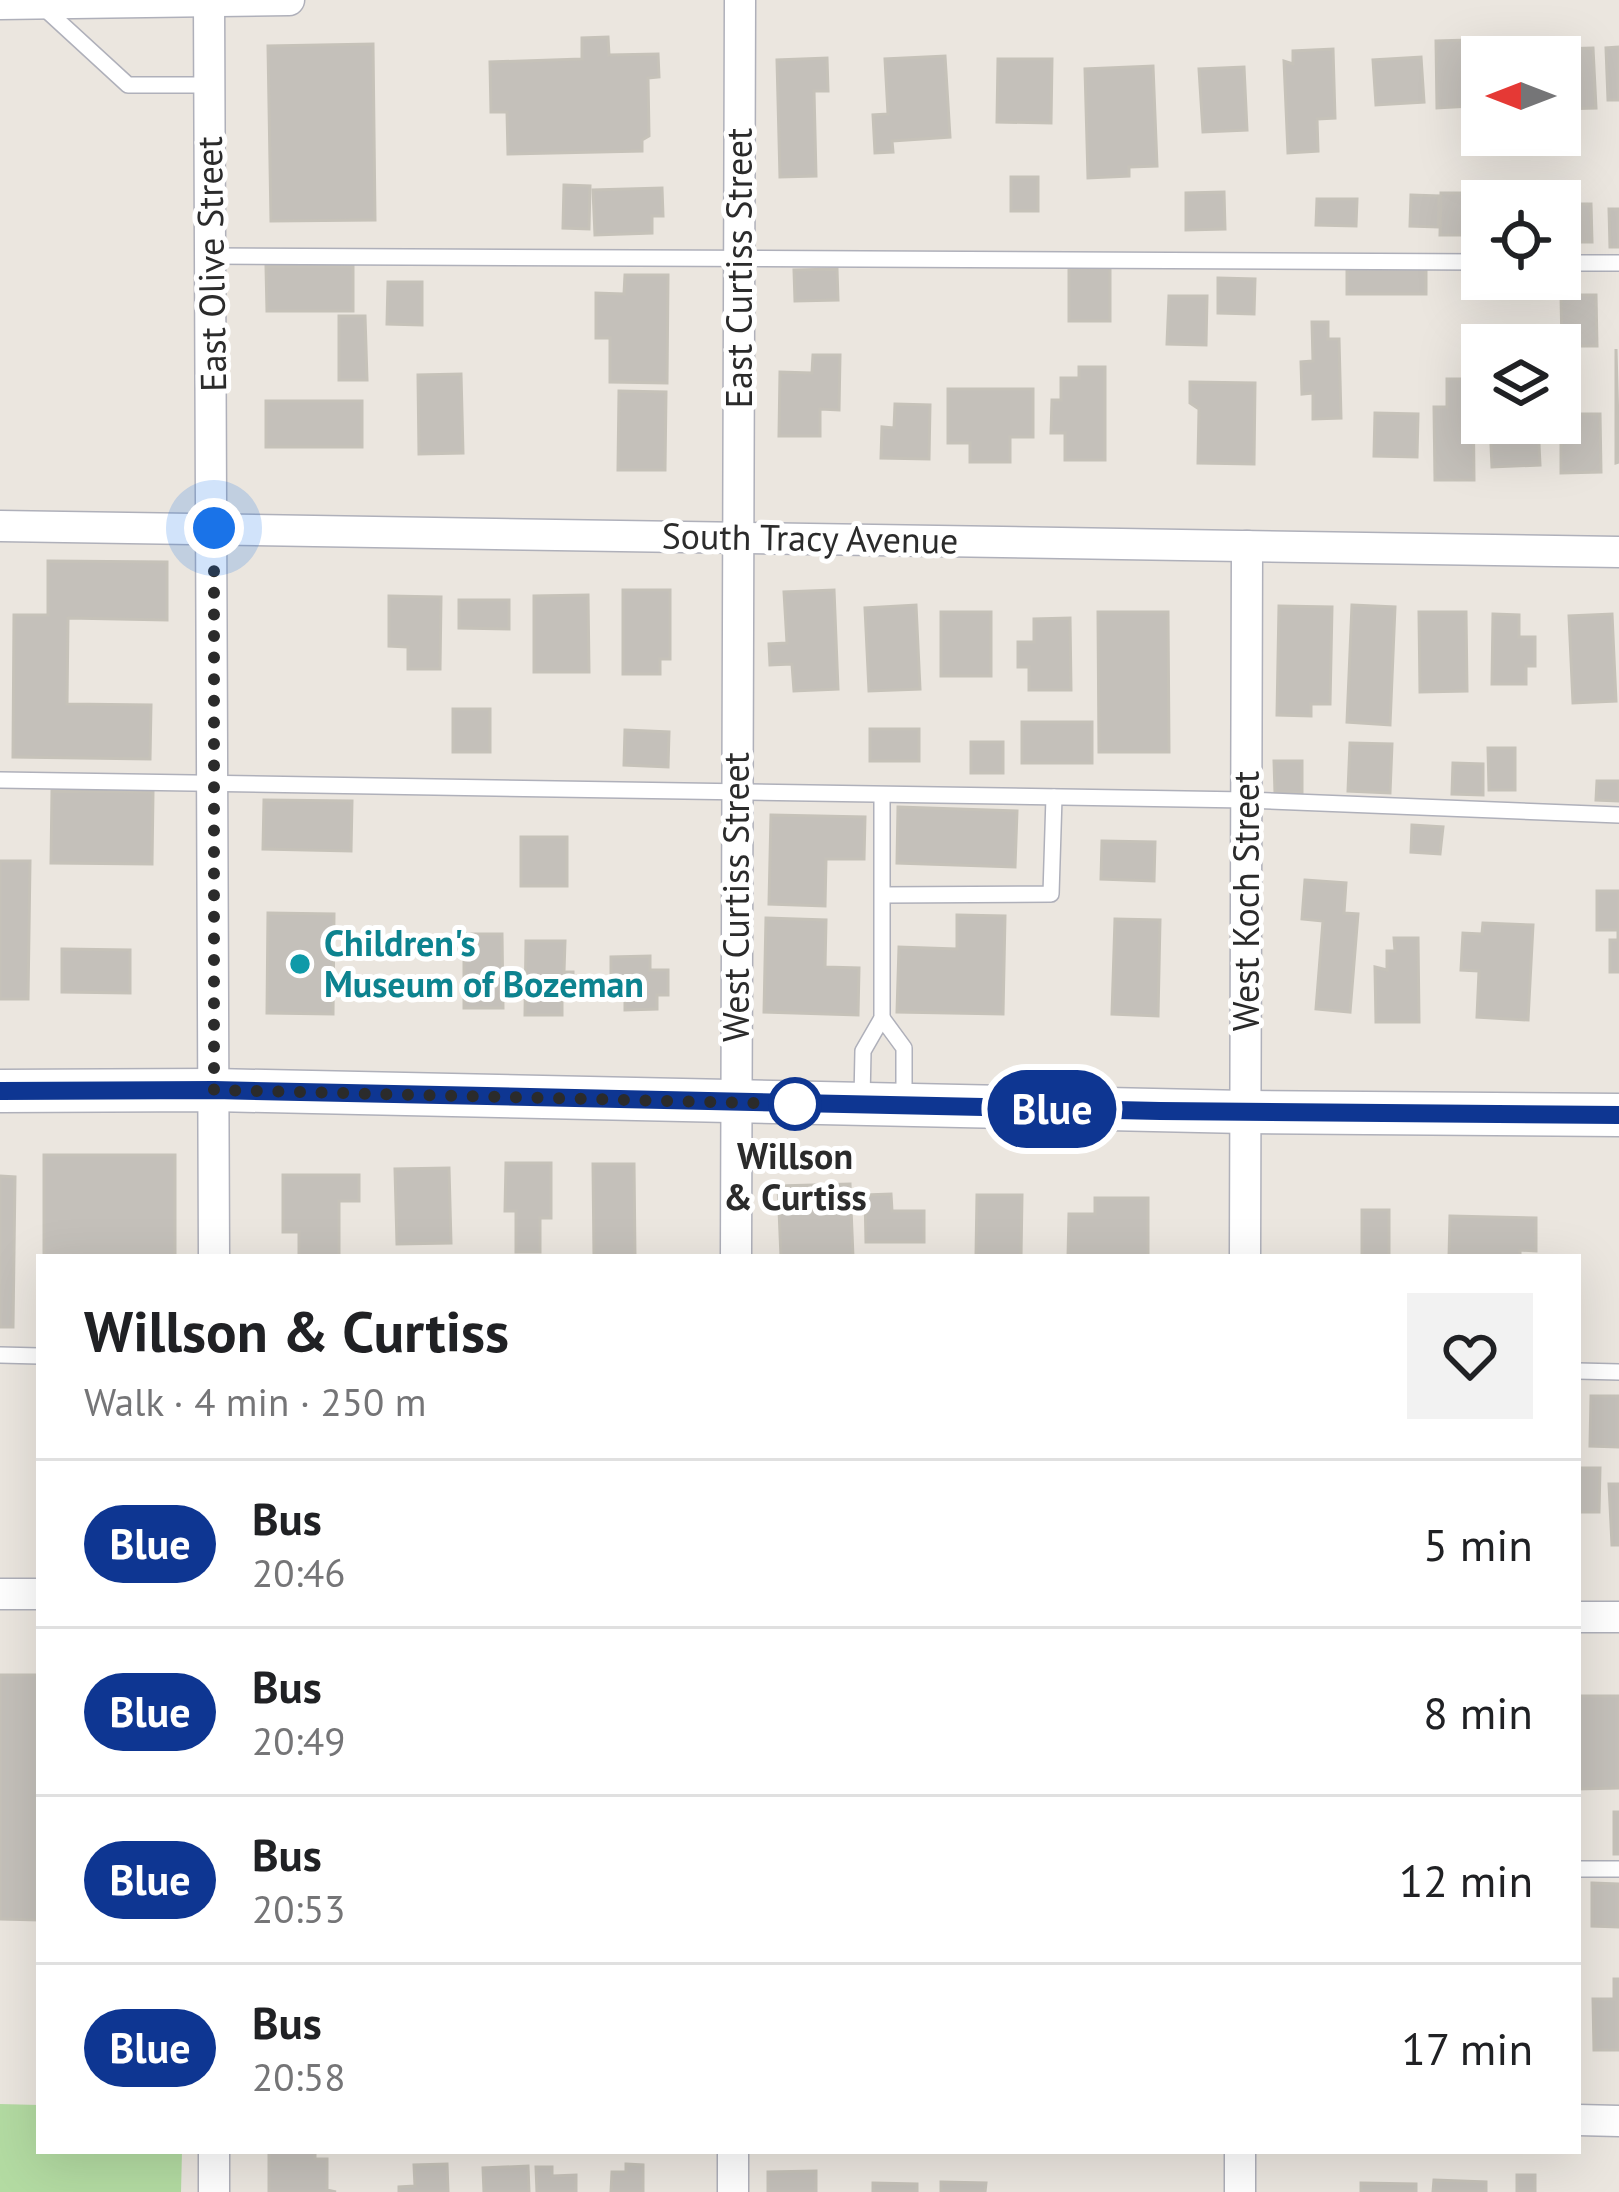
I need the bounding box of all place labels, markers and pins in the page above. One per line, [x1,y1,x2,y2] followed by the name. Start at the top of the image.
[324,919,644,1007] place label: Children's Museum of Bozeman
[287,951,313,977] marker: Children's Museum of Bozeman
[770,1079,820,1129] marker: Willson & Curtiss
[723,1132,867,1220] place label: Willson & Curtiss

